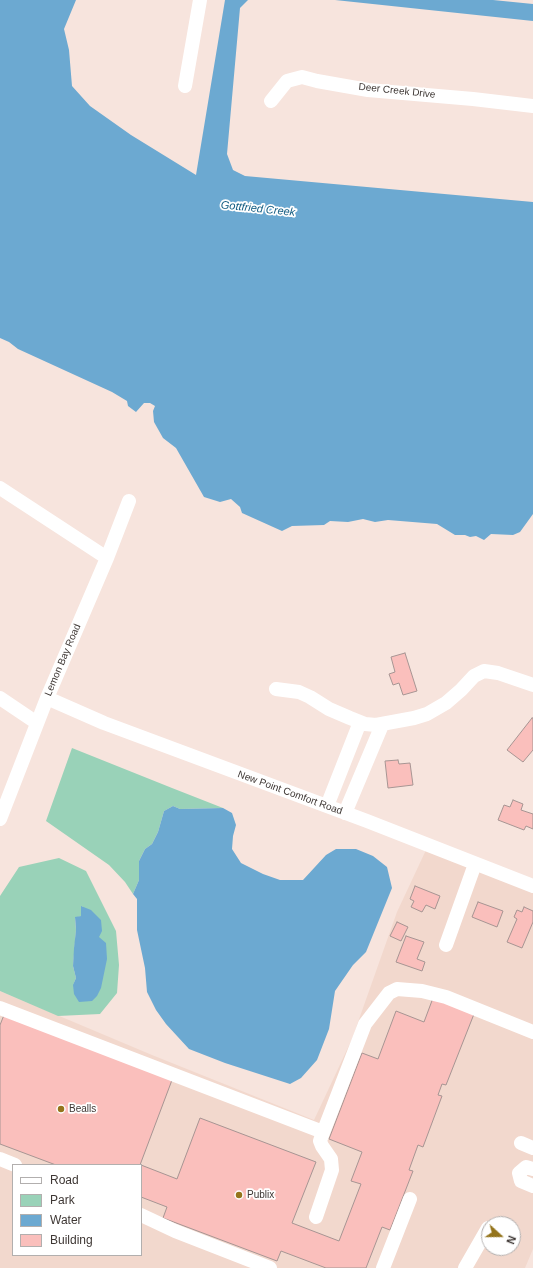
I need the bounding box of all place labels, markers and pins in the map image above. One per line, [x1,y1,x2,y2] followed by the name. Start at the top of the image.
[69,1103,96,1115] place label: Bealls
[56,1104,66,1114] marker: Bealls
[247,1189,274,1201] place label: Publix
[234,1190,244,1200] marker: Publix

